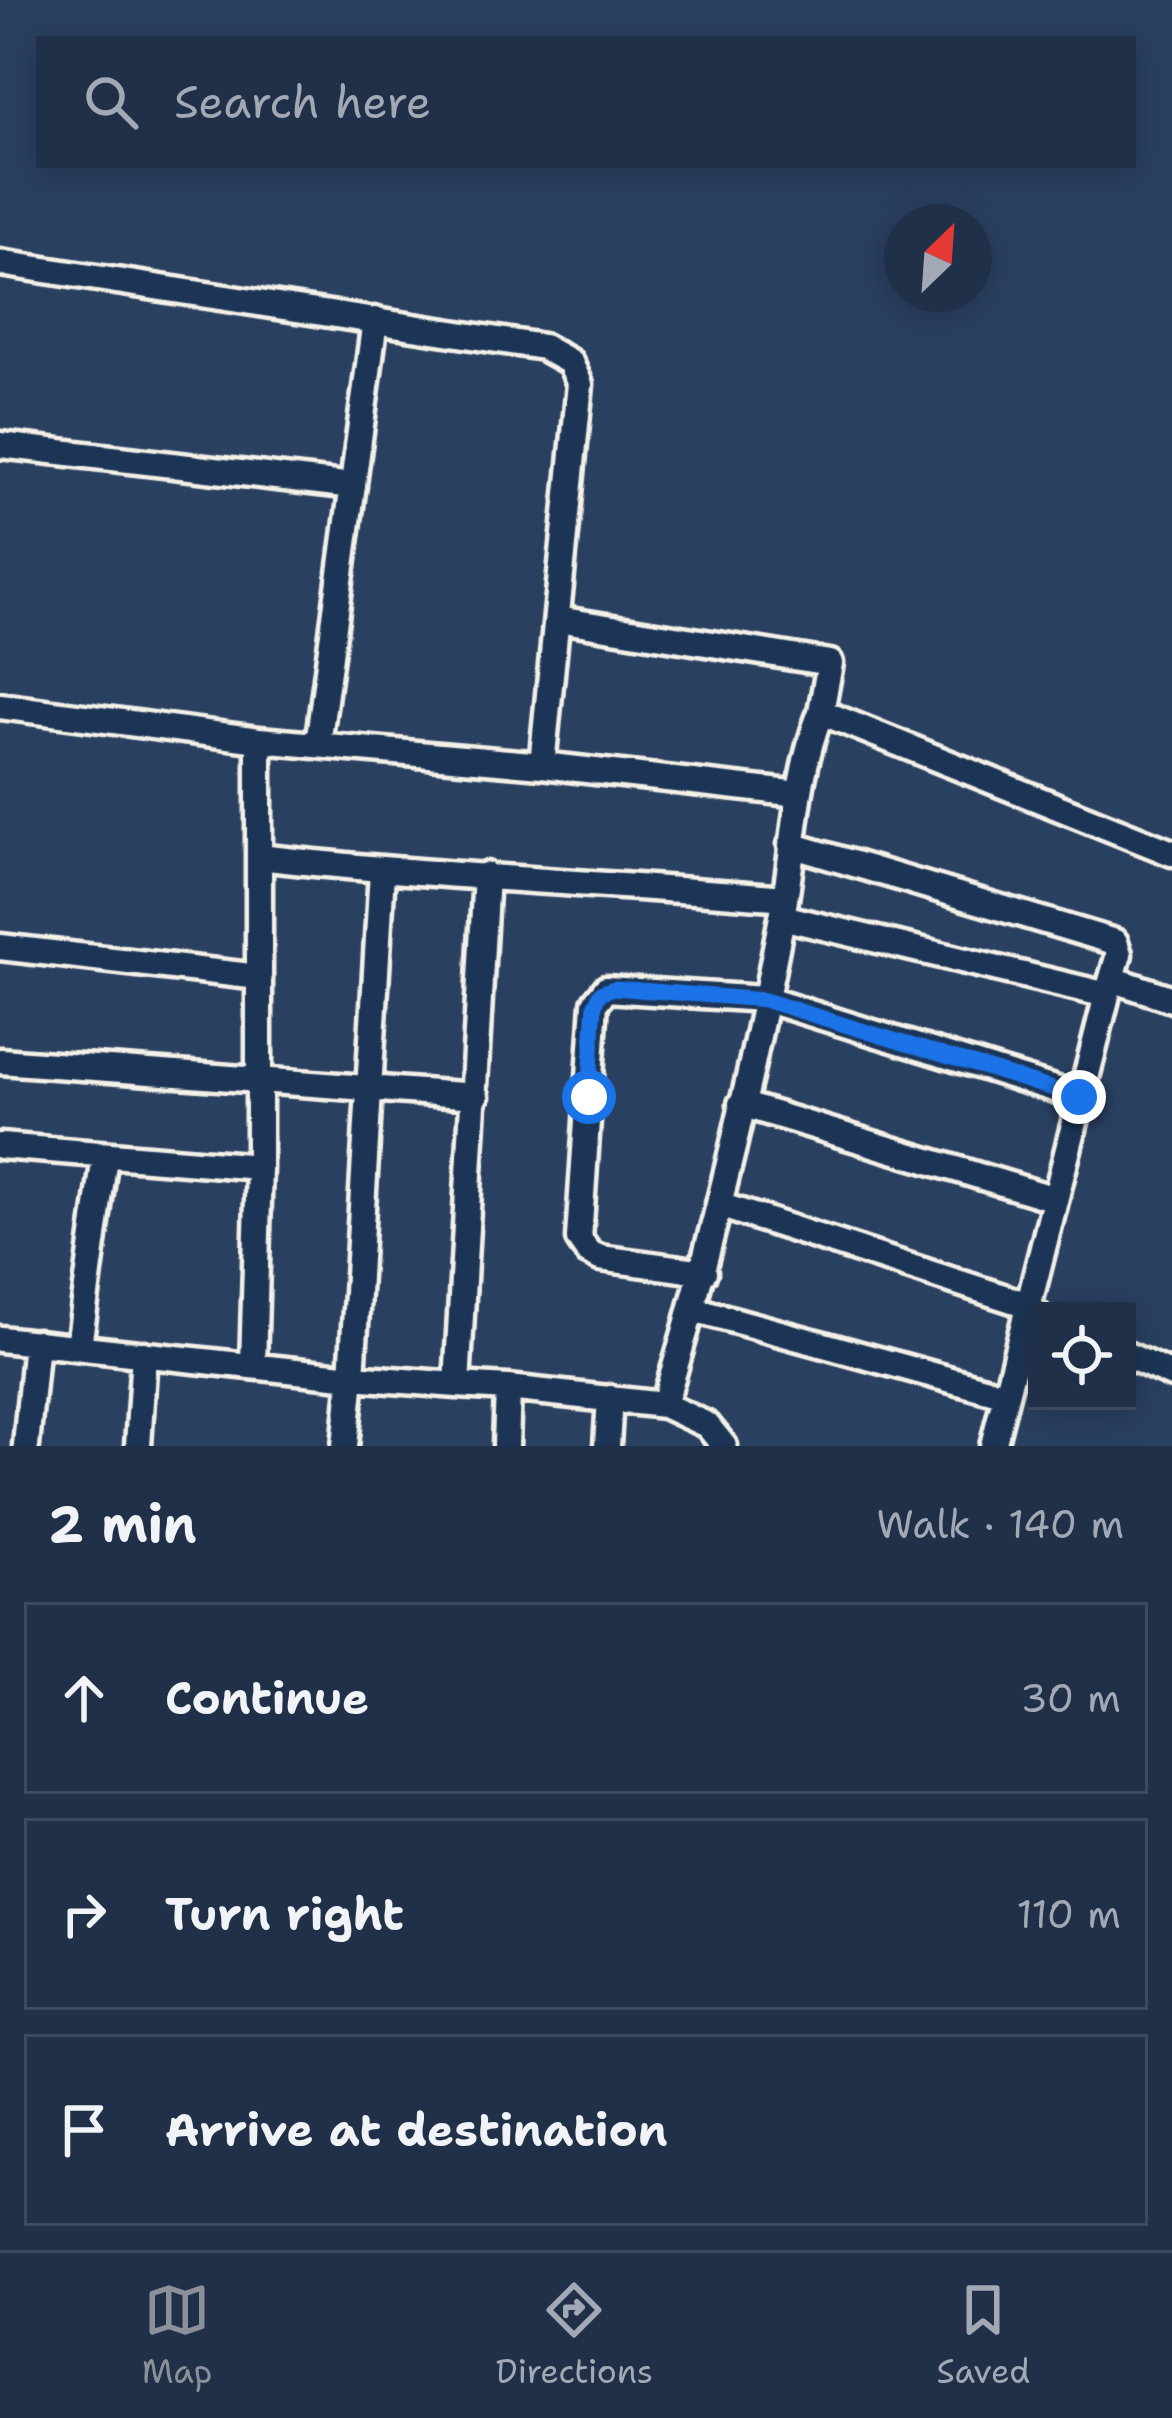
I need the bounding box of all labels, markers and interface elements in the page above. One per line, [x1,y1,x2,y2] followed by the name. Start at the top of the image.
[36,36,1136,168] search box
[78,69,144,135] icon: search
[174,72,431,132] text: Search here
[884,204,992,312] north arrow
[562,1070,616,1124] route start
[1052,1070,1106,1124] route end
[1028,1302,1136,1410] map controls
[1028,1302,1136,1410] button: locate
[48,1490,197,1558] text: 2 min
[876,1498,1124,1550] text: Walk · 140 m
[51,1665,117,1731] icon: ahead
[165,1668,369,1728] text: Continue
[1020,1672,1121,1724] text: 30 m
[51,1881,117,1947] icon: right
[165,1884,404,1944] text: Turn right
[1017,1888,1121,1940] text: 110 m
[51,2097,117,2163] icon: arrive
[165,2100,668,2160] text: Arrive at destination
[142,2277,212,2394] tab: Map
[496,2277,653,2394] tab: Directions
[937,2277,1030,2394] tab: Saved

